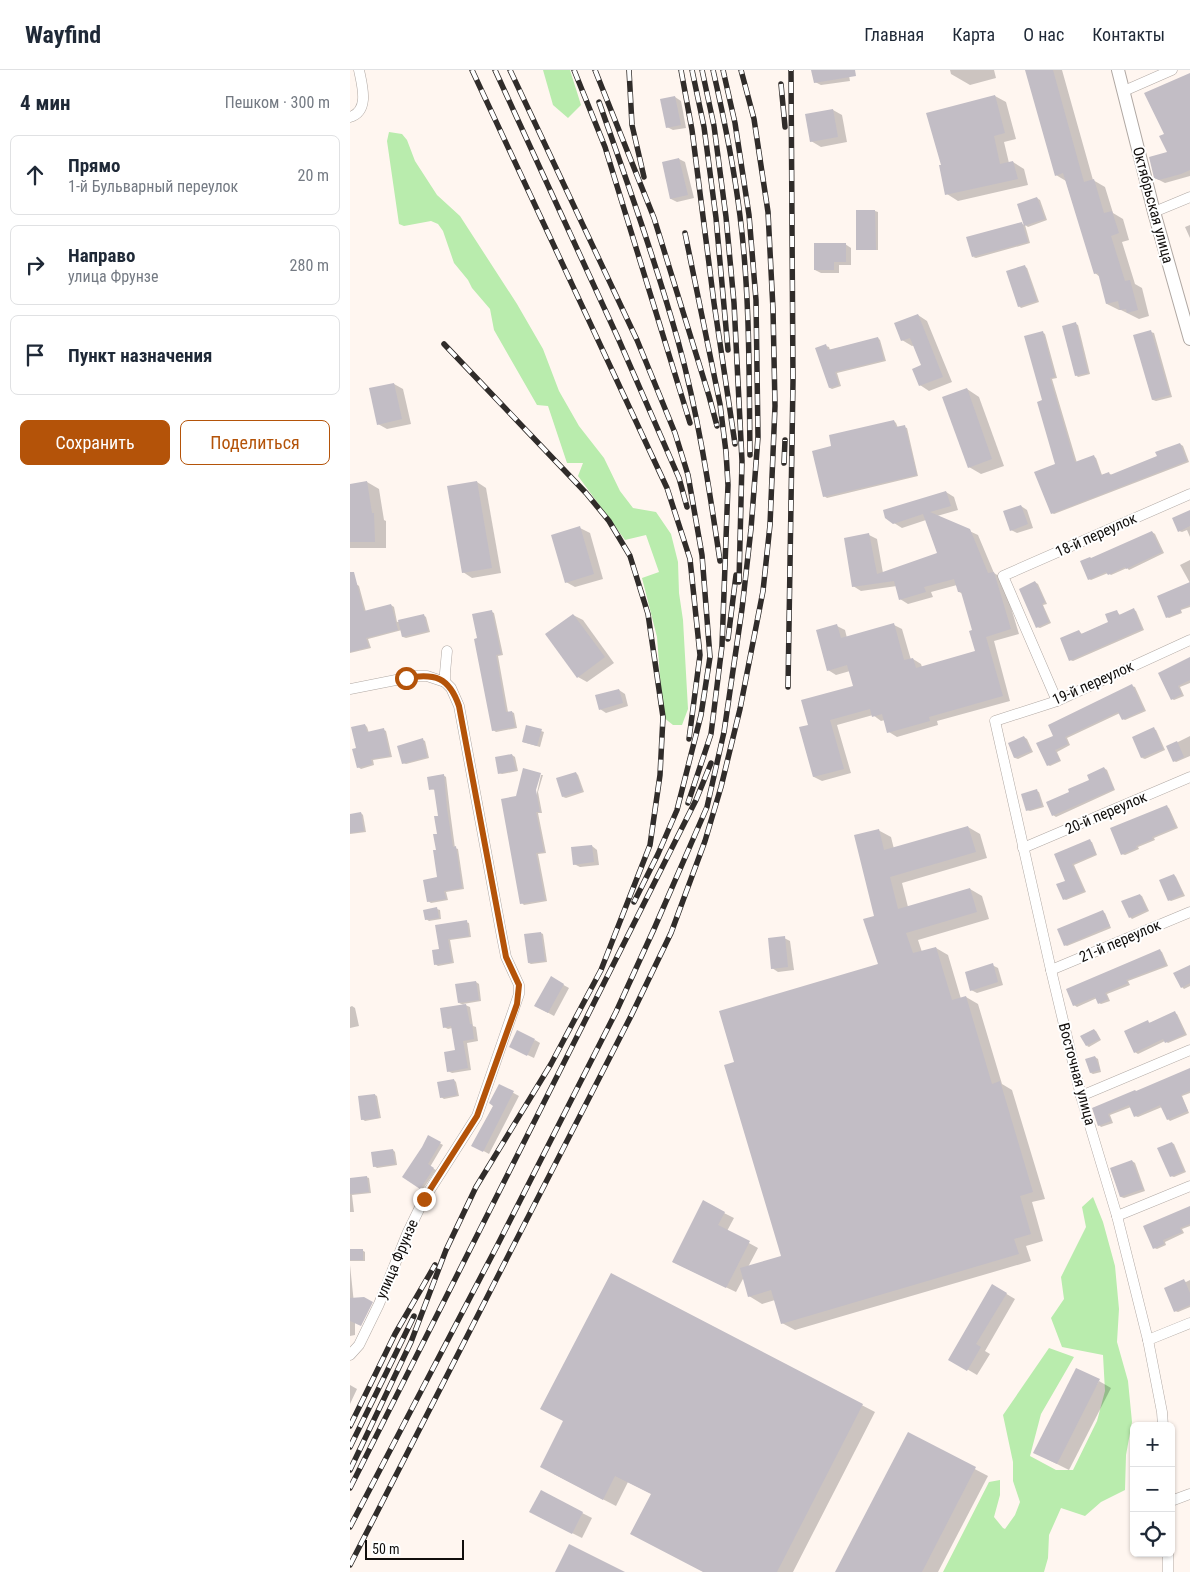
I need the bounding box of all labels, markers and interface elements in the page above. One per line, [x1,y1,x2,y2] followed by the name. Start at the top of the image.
[25,21,101,49] text: Wayfind
[864,24,924,45] text: Главная
[952,24,995,45] text: Карта
[1023,24,1064,45] text: О нас
[1092,24,1165,45] text: Контакты
[20,91,70,115] text: 4 мин
[225,93,330,112] text: Пешком · 300 m
[1129,145,1177,265] street label: Октябрьская улица
[68,154,121,177] text: Прямо
[21,161,49,189] icon: ahead
[297,166,329,185] text: 20 m
[68,177,238,196] text: 1-й Бульварный переулок
[68,244,135,267] text: Направо
[21,251,49,279] icon: right
[290,256,329,275] text: 280 m
[68,267,158,286] text: улица Фрунзе
[21,341,49,369] icon: arrive
[68,344,212,367] text: Пункт назначения
[20,420,170,465] button: Сохранить
[180,420,330,465] button: Поделиться
[1053,509,1139,561] street label: 18-й переулок
[1050,657,1136,709] street label: 19-й переулок
[395,667,418,690] route start
[1062,788,1150,838] street label: 20-й переулок
[1076,916,1164,966] street label: 21-й переулок
[1055,1021,1099,1127] street label: Восточная улица
[413,1188,436,1211] route end
[372,1216,422,1302] street label: улица Фрунзе
[1130,1422,1175,1557] map controls
[1130,1422,1175,1467] button: +
[1130,1467,1175,1512] button: −
[1130,1512,1175,1557] button: locate
[365,1537,464,1560] scale bar
[372,1541,400,1557] text: 50 m

